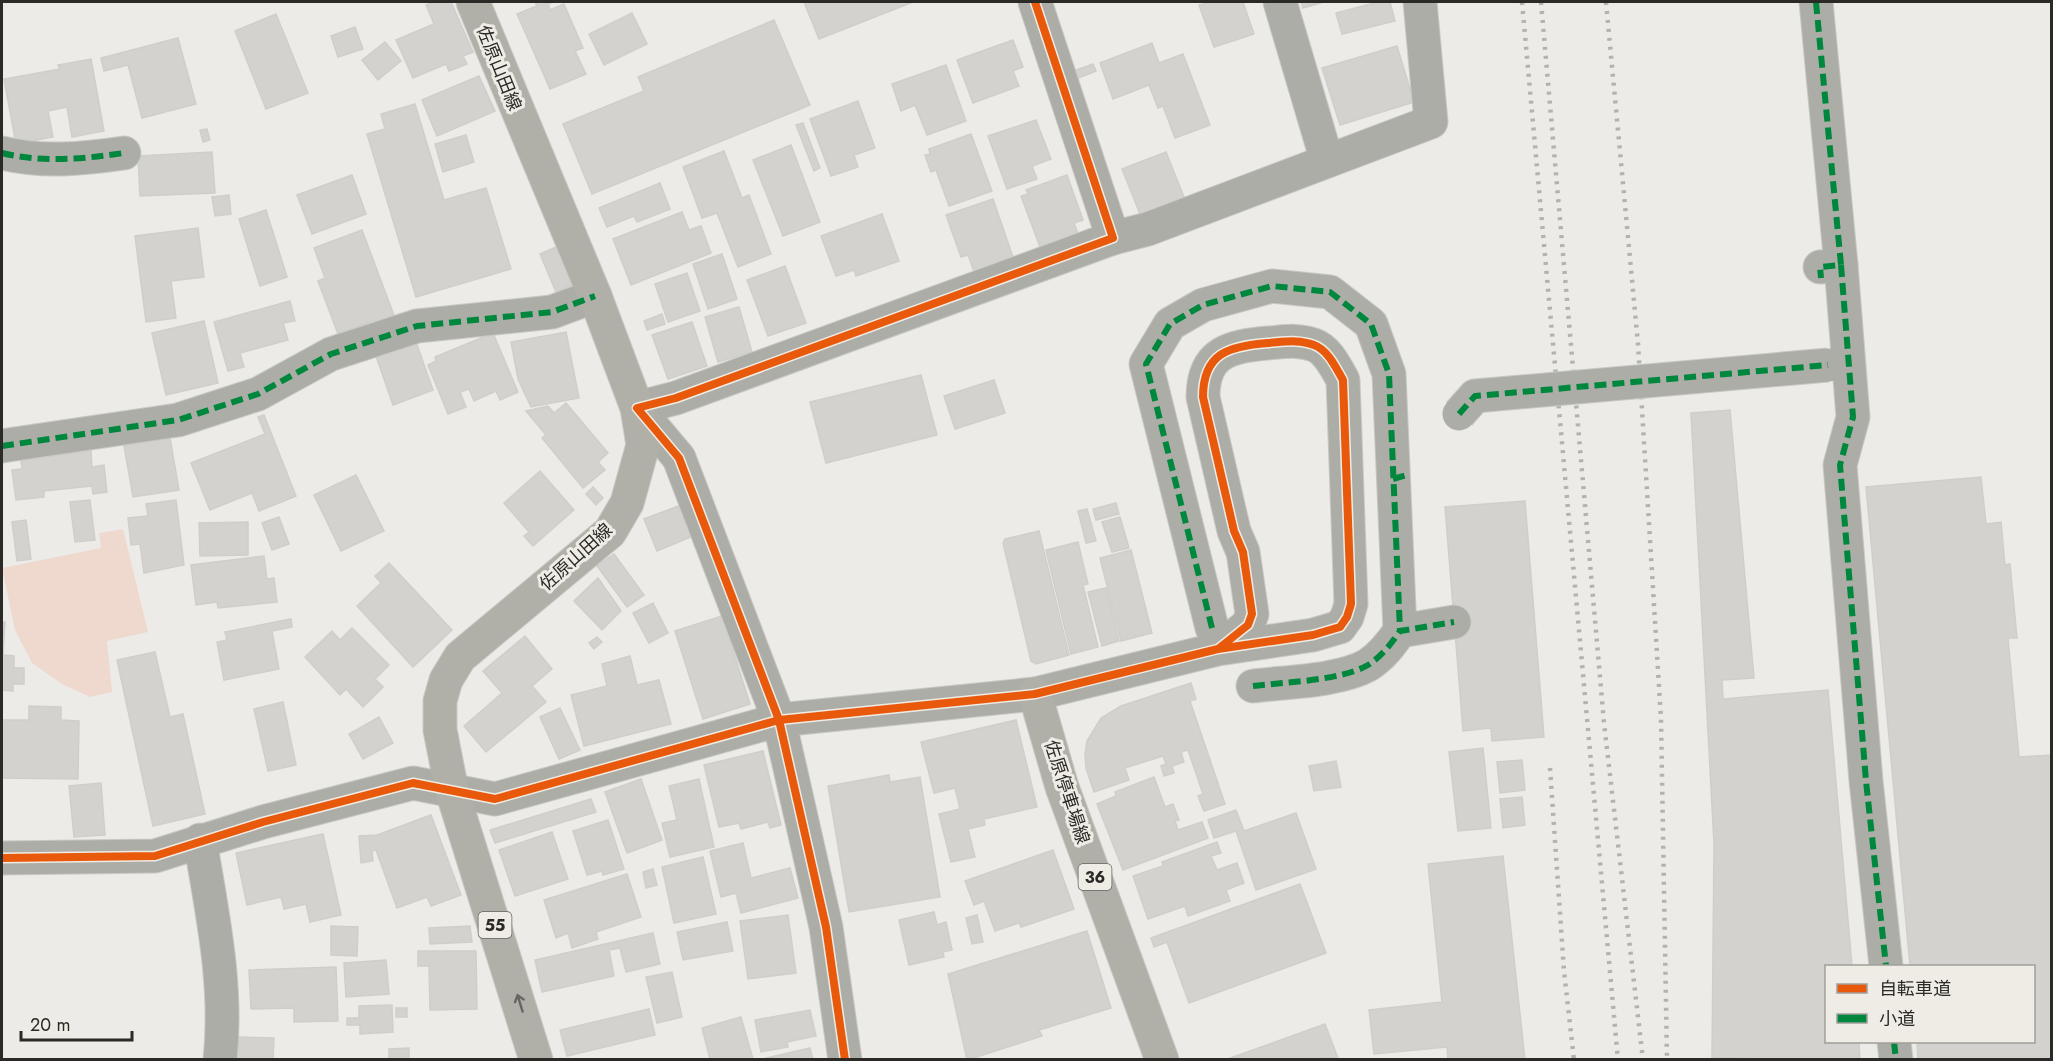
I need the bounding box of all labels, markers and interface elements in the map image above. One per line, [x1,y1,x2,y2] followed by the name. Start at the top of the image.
[470,21,528,115] street label: 佐原山田線
[534,517,618,597] street label: 佐原山田線
[1038,737,1096,847] street label: 佐原停車場線
[1078,864,1112,890] road number: 36
[478,912,512,938] road number: 55
[1825,965,2035,1043] legend
[1879,976,1951,1002] text: 自転車道
[514,994,525,1013] one-way arrow
[21,1004,132,1042] scale bar
[1879,1006,1915,1032] text: 小道
[30,1012,70,1038] text: 20 m

